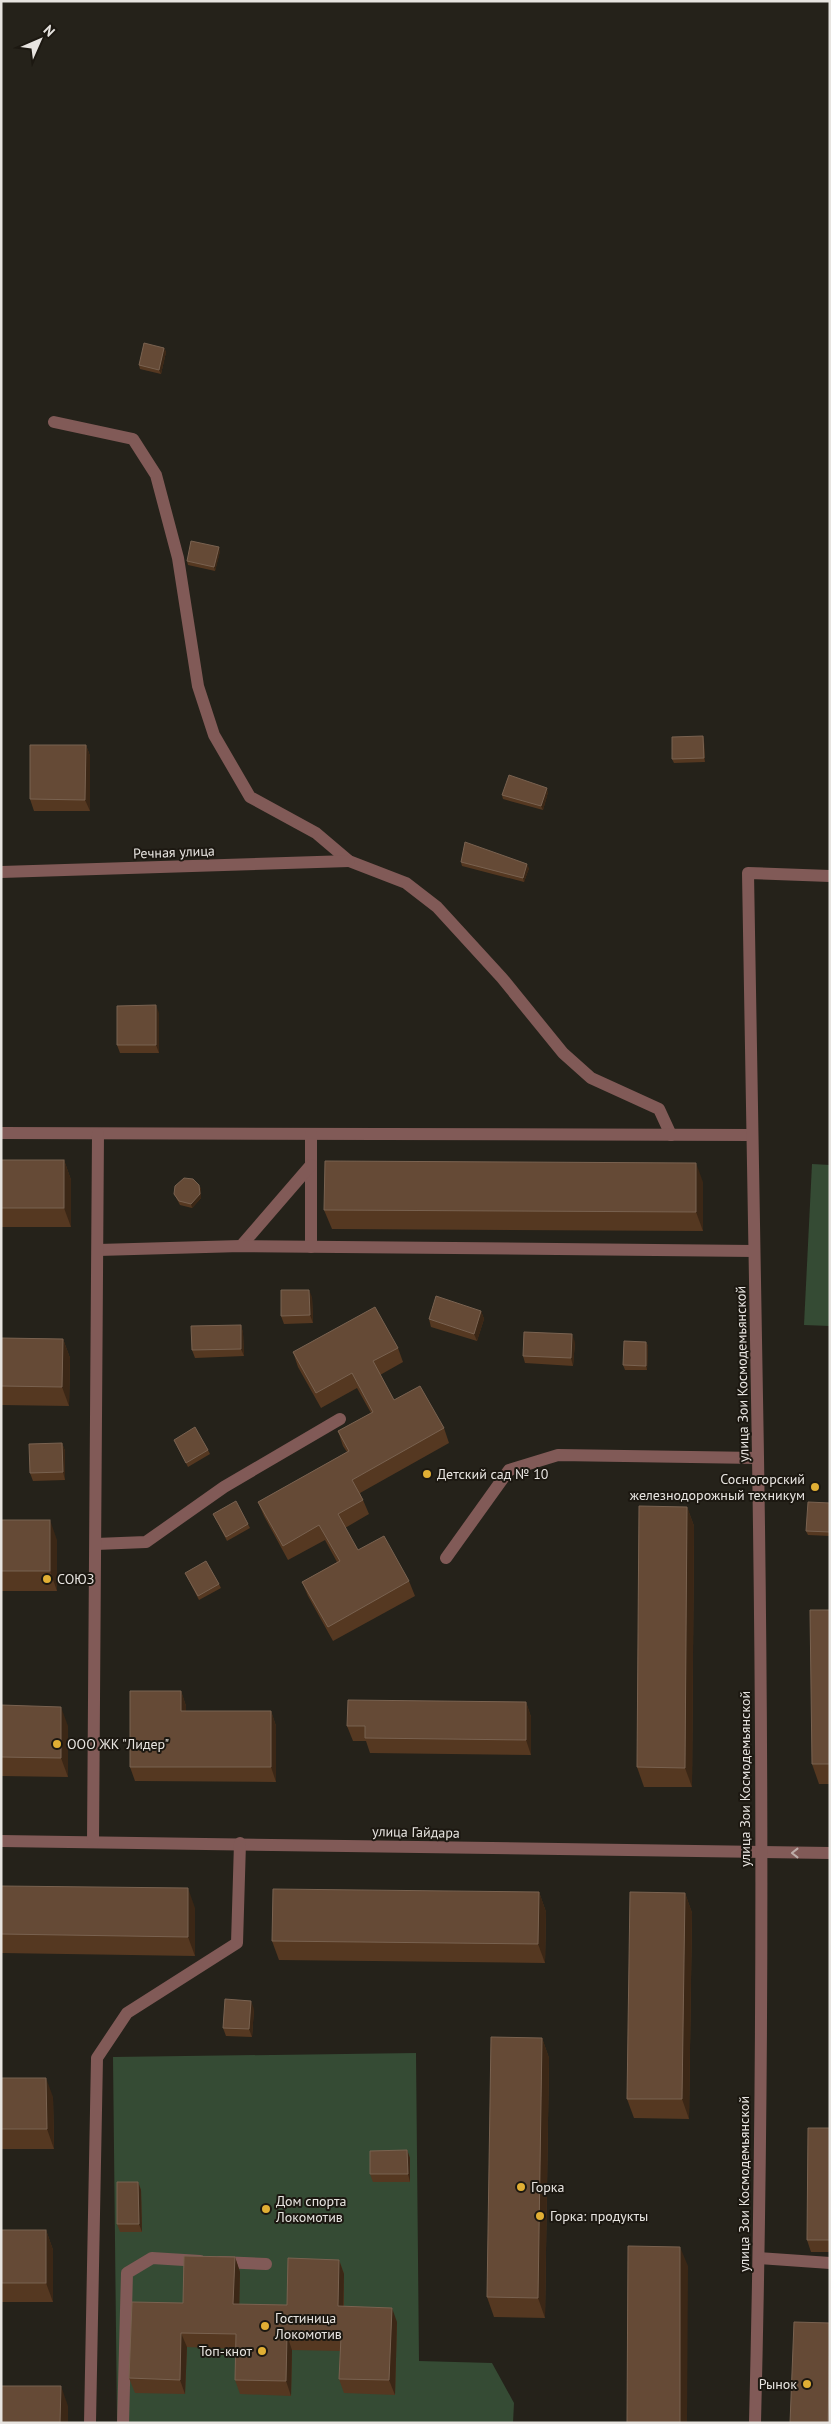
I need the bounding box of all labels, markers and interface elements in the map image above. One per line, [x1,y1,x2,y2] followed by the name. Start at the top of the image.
[15,15,65,65] north arrow
[40,21,59,40] text: N
[133,842,215,862] street label: Речная улица
[731,1286,753,1462] street label: улица Зои Космодемьянской
[437,1465,549,1483] place label: Детский сад № 10
[421,1468,433,1480] marker: Детский сад № 10
[630,1470,805,1504] place label: Сосногорский железнодорожный техникум
[809,1481,821,1493] marker: Сосногорский железнодорожный техникум
[57,1570,94,1588] place label: СОЮЗ
[41,1573,53,1585] marker: СОЮЗ
[736,1691,754,1867] street label: улица Зои Космодемьянской
[67,1735,169,1753] place label: ООО ЖК "Лидер"
[51,1738,63,1750] marker: ООО ЖК "Лидер"
[372,1822,460,1842] street label: улица Гайдара
[791,1848,799,1858] one-way arrow
[735,2096,753,2272] street label: улица Зои Космодемьянской
[531,2178,564,2196] place label: Горка
[515,2181,527,2193] marker: Горка
[275,2192,347,2226] place label: Дом спорта Локомотив
[260,2203,272,2215] marker: Дом спорта Локомотив
[550,2207,648,2225] place label: Горка: продукты
[534,2210,546,2222] marker: Горка: продукты
[274,2309,342,2343] place label: Гостиница Локомотив
[259,2320,271,2332] marker: Гостиница Локомотив
[199,2342,252,2360] place label: Топ-кнот
[256,2345,268,2357] marker: Топ-кнот
[759,2375,797,2393] place label: Рынок
[801,2378,813,2390] marker: Рынок

